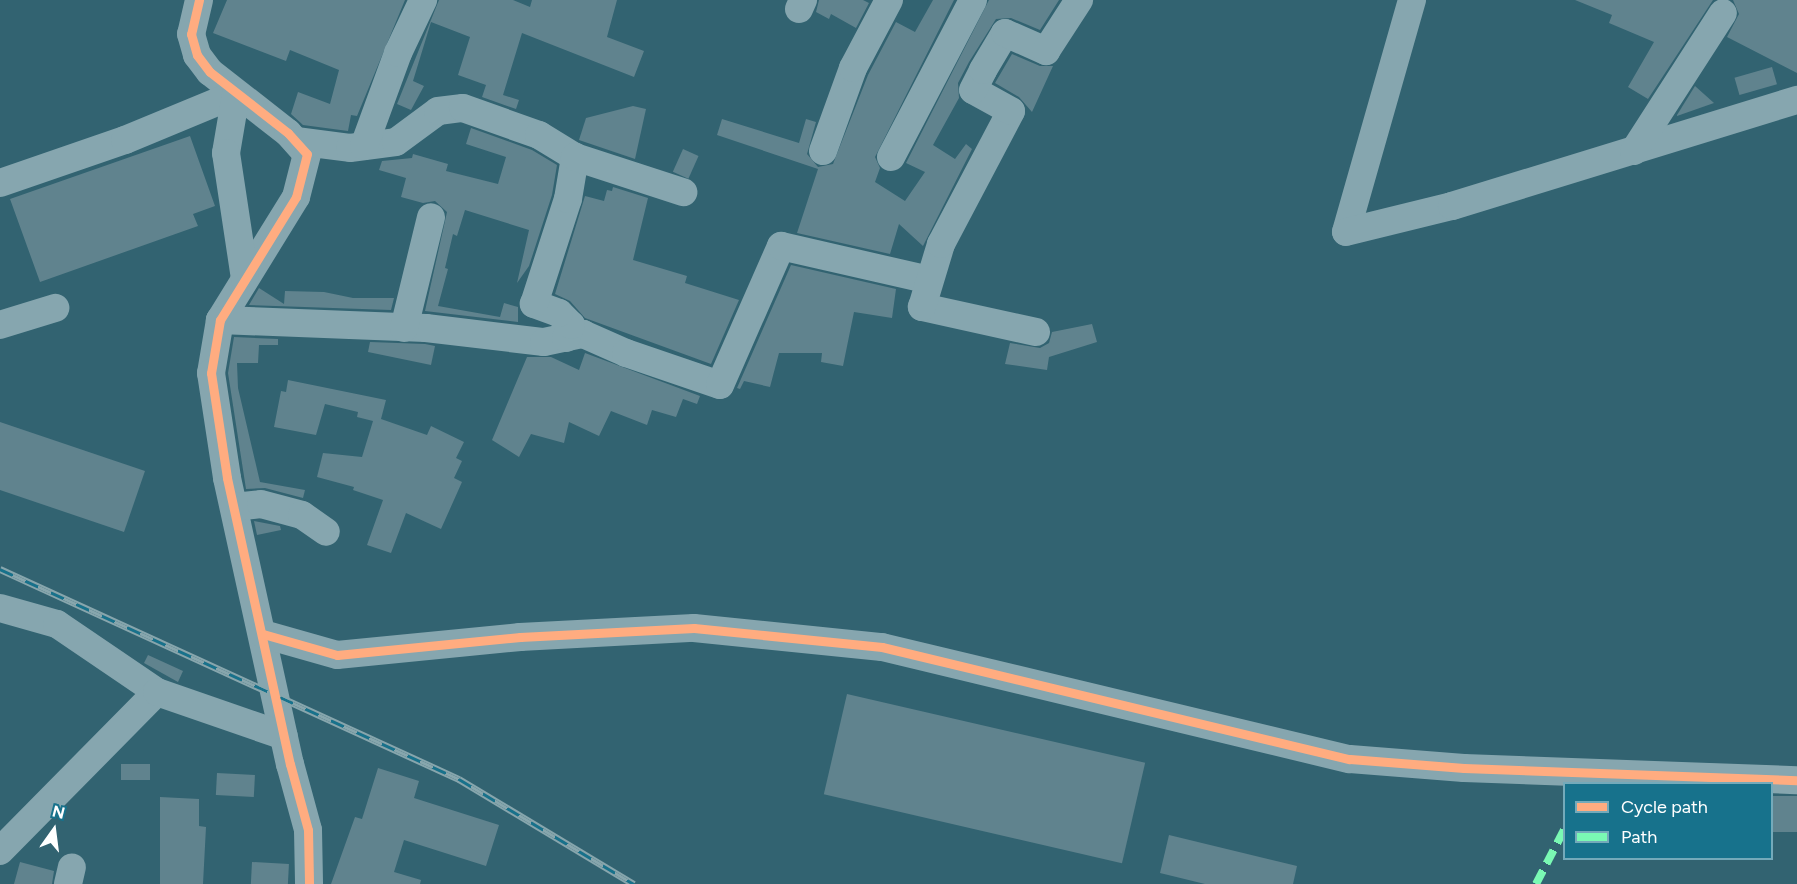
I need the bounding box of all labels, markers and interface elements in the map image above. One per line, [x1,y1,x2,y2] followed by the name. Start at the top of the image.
[1563,782,1773,860] legend
[1621,796,1708,818] text: Cycle path
[24,800,84,860] north arrow
[50,801,67,823] text: N
[1621,826,1657,848] text: Path

